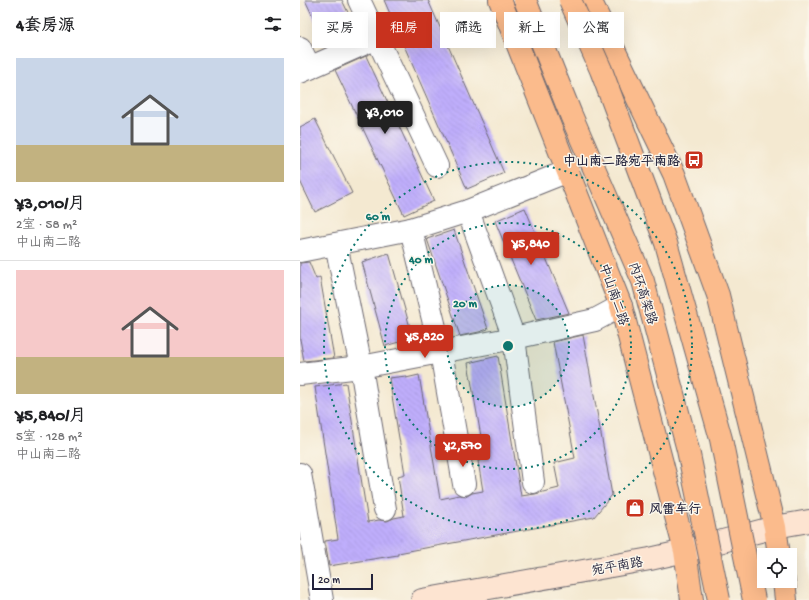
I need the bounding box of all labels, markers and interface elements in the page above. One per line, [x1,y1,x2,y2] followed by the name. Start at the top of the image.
[312,12,368,48] chip: 买房
[376,12,432,48] chip: 租房
[440,12,496,48] chip: 筛选
[504,12,560,48] chip: 新上
[568,12,624,48] chip: 公寓
[262,13,284,35] icon: filters
[16,17,75,37] text: 4套房源
[114,84,186,156] icon: home
[352,101,418,135] pin: ¥3,010
[367,106,403,121] text: ¥3,010
[683,149,705,171] bus stop icon: 中山南二路宛平南路
[563,154,680,170] place label: 中山南二路宛平南路
[16,195,85,215] text: ¥3,010/月
[366,211,391,225] text: 60 m
[16,218,77,233] text: 2室 · 58 m²
[498,232,564,266] pin: ¥5,840
[16,236,81,251] text: 中山南二路
[512,237,550,252] text: ¥5,840
[408,254,433,268] text: 40 m
[624,260,660,327] street label: 内环高架路
[595,261,631,328] street label: 中山南二路
[114,296,186,368] icon: home
[453,298,478,312] text: 20 m
[392,325,458,359] pin: ¥5,820
[406,330,444,345] text: ¥5,820
[501,339,515,353] centre of rings
[16,407,86,427] text: ¥5,840/月
[16,430,82,445] text: 5室 · 128 m²
[430,434,496,468] pin: ¥2,570
[444,439,482,454] text: ¥2,570
[16,448,81,463] text: 中山南二路
[624,497,646,519] shop icon: 风雷车行
[649,502,701,518] place label: 风雷车行
[757,548,797,588] map controls
[757,548,797,588] button: locate
[590,555,644,579] street label: 宛平南路
[312,572,373,591] scale bar
[318,575,340,587] text: 20 m

